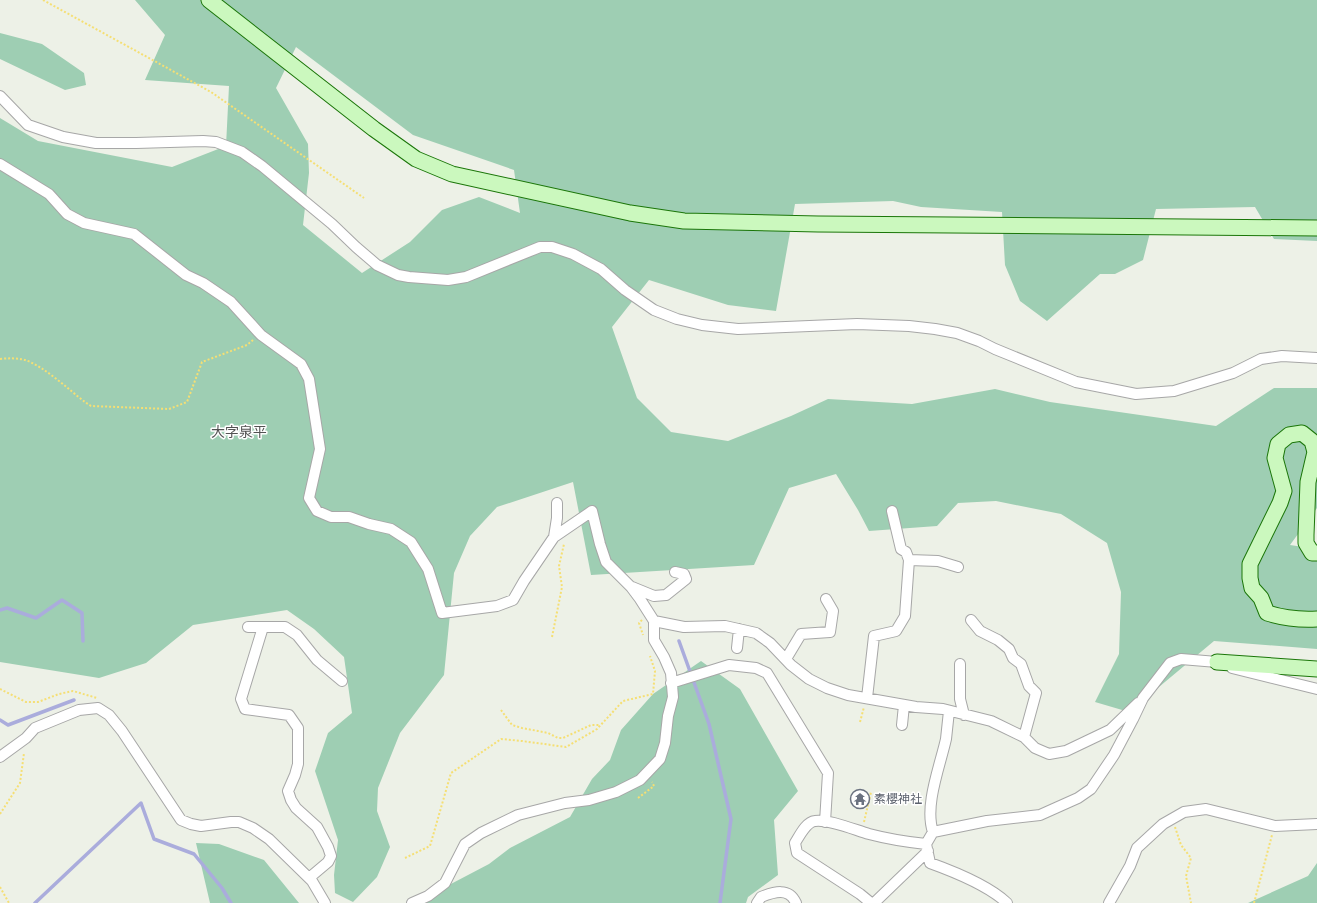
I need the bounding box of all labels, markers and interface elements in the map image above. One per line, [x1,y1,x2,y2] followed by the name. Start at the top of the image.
[211,423,267,441] district label: 大字泉平
[849,788,871,810] temple icon: 素櫻神社
[874,791,922,807] place label: 素櫻神社

